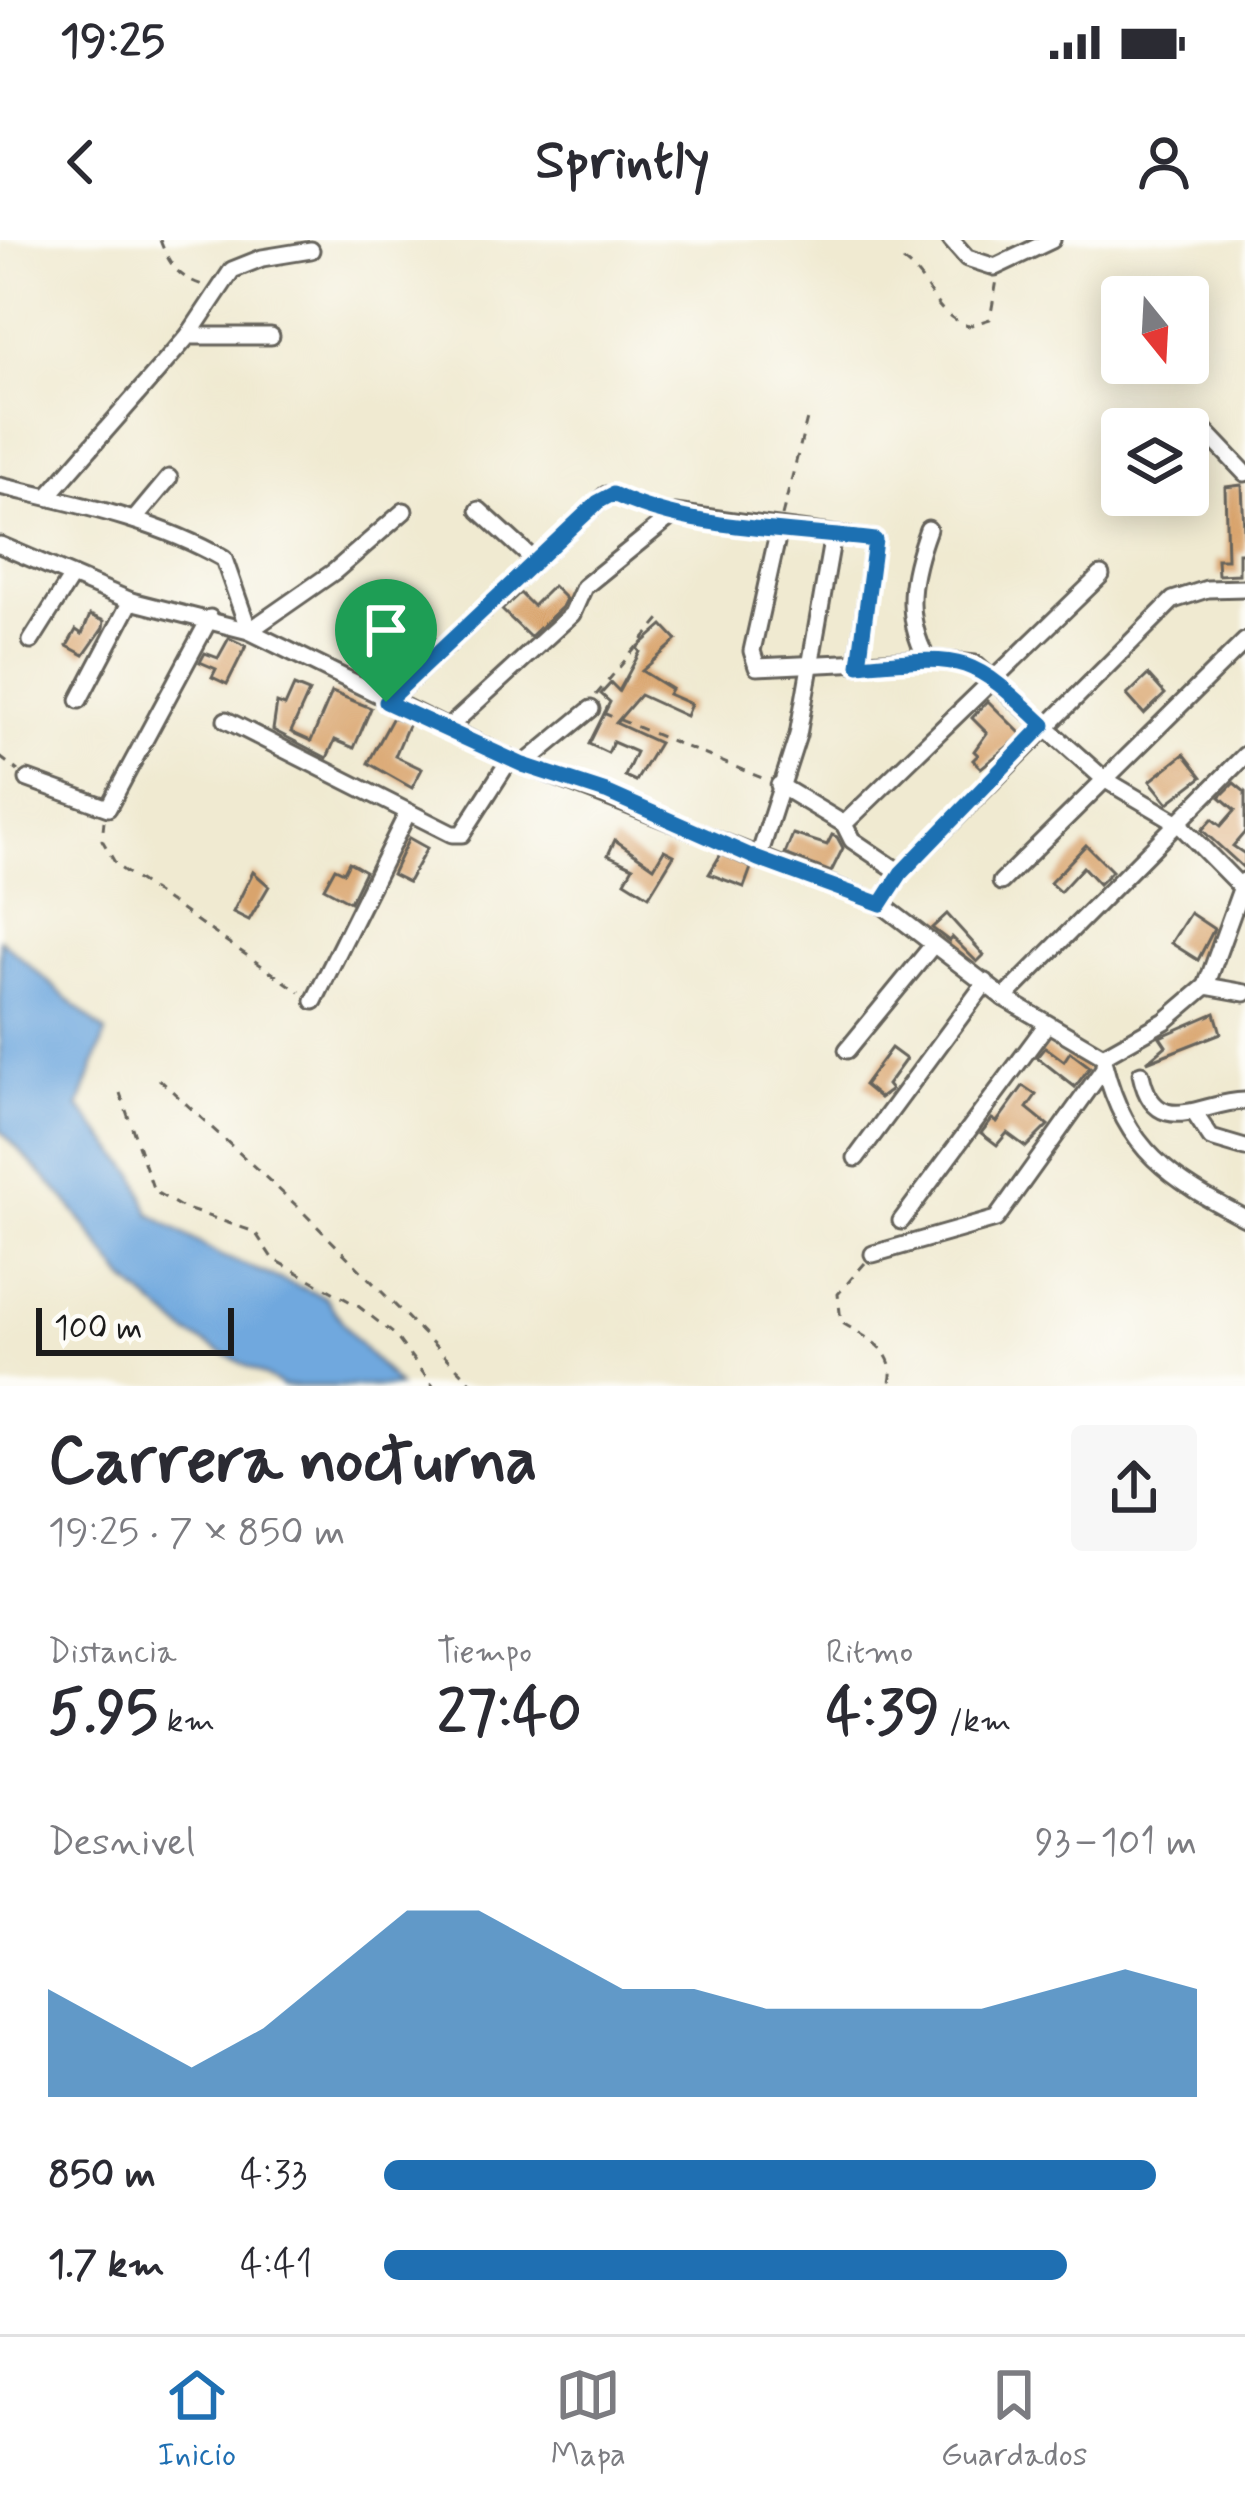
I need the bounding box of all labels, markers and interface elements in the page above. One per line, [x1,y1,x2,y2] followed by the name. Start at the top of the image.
[60,13,165,72] text: 19:25
[535,127,710,198] text: Sprintly
[48,129,114,195] icon: back
[1131,129,1197,195] icon: person
[1101,276,1209,384] north arrow
[1101,276,1209,516] map controls
[1101,408,1209,516] button: layers
[335,579,437,702] pin
[353,597,419,663] icon: arrive
[36,1302,234,1355] scale bar
[54,1307,143,1351] text: 100 m
[48,1420,537,1506] text: Carrera nocturna
[1071,1425,1197,1551] button: share
[48,1508,345,1559] text: 19:25 · 7 × 850 m
[48,1631,177,1675] text: Distancia
[437,1631,532,1675] text: Tiempo
[826,1631,913,1675] text: Ritmo
[48,1675,158,1754] text: 5.95
[437,1675,582,1754] text: 27:40
[826,1675,940,1754] text: 4:39
[158,1700,215,1744] text: km
[940,1700,1011,1744] text: /km
[48,1818,195,1869] text: Desnivel
[1035,1818,1197,1869] text: 93–101 m
[48,2150,156,2201] text: 850 m
[240,2150,307,2201] text: 4:33
[48,2240,165,2291] text: 1.7 km
[240,2240,313,2291] text: 4:41
[157,2362,236,2478] tab: Inicio
[551,2362,626,2478] tab: Mapa
[941,2362,1088,2478] tab: Guardados

